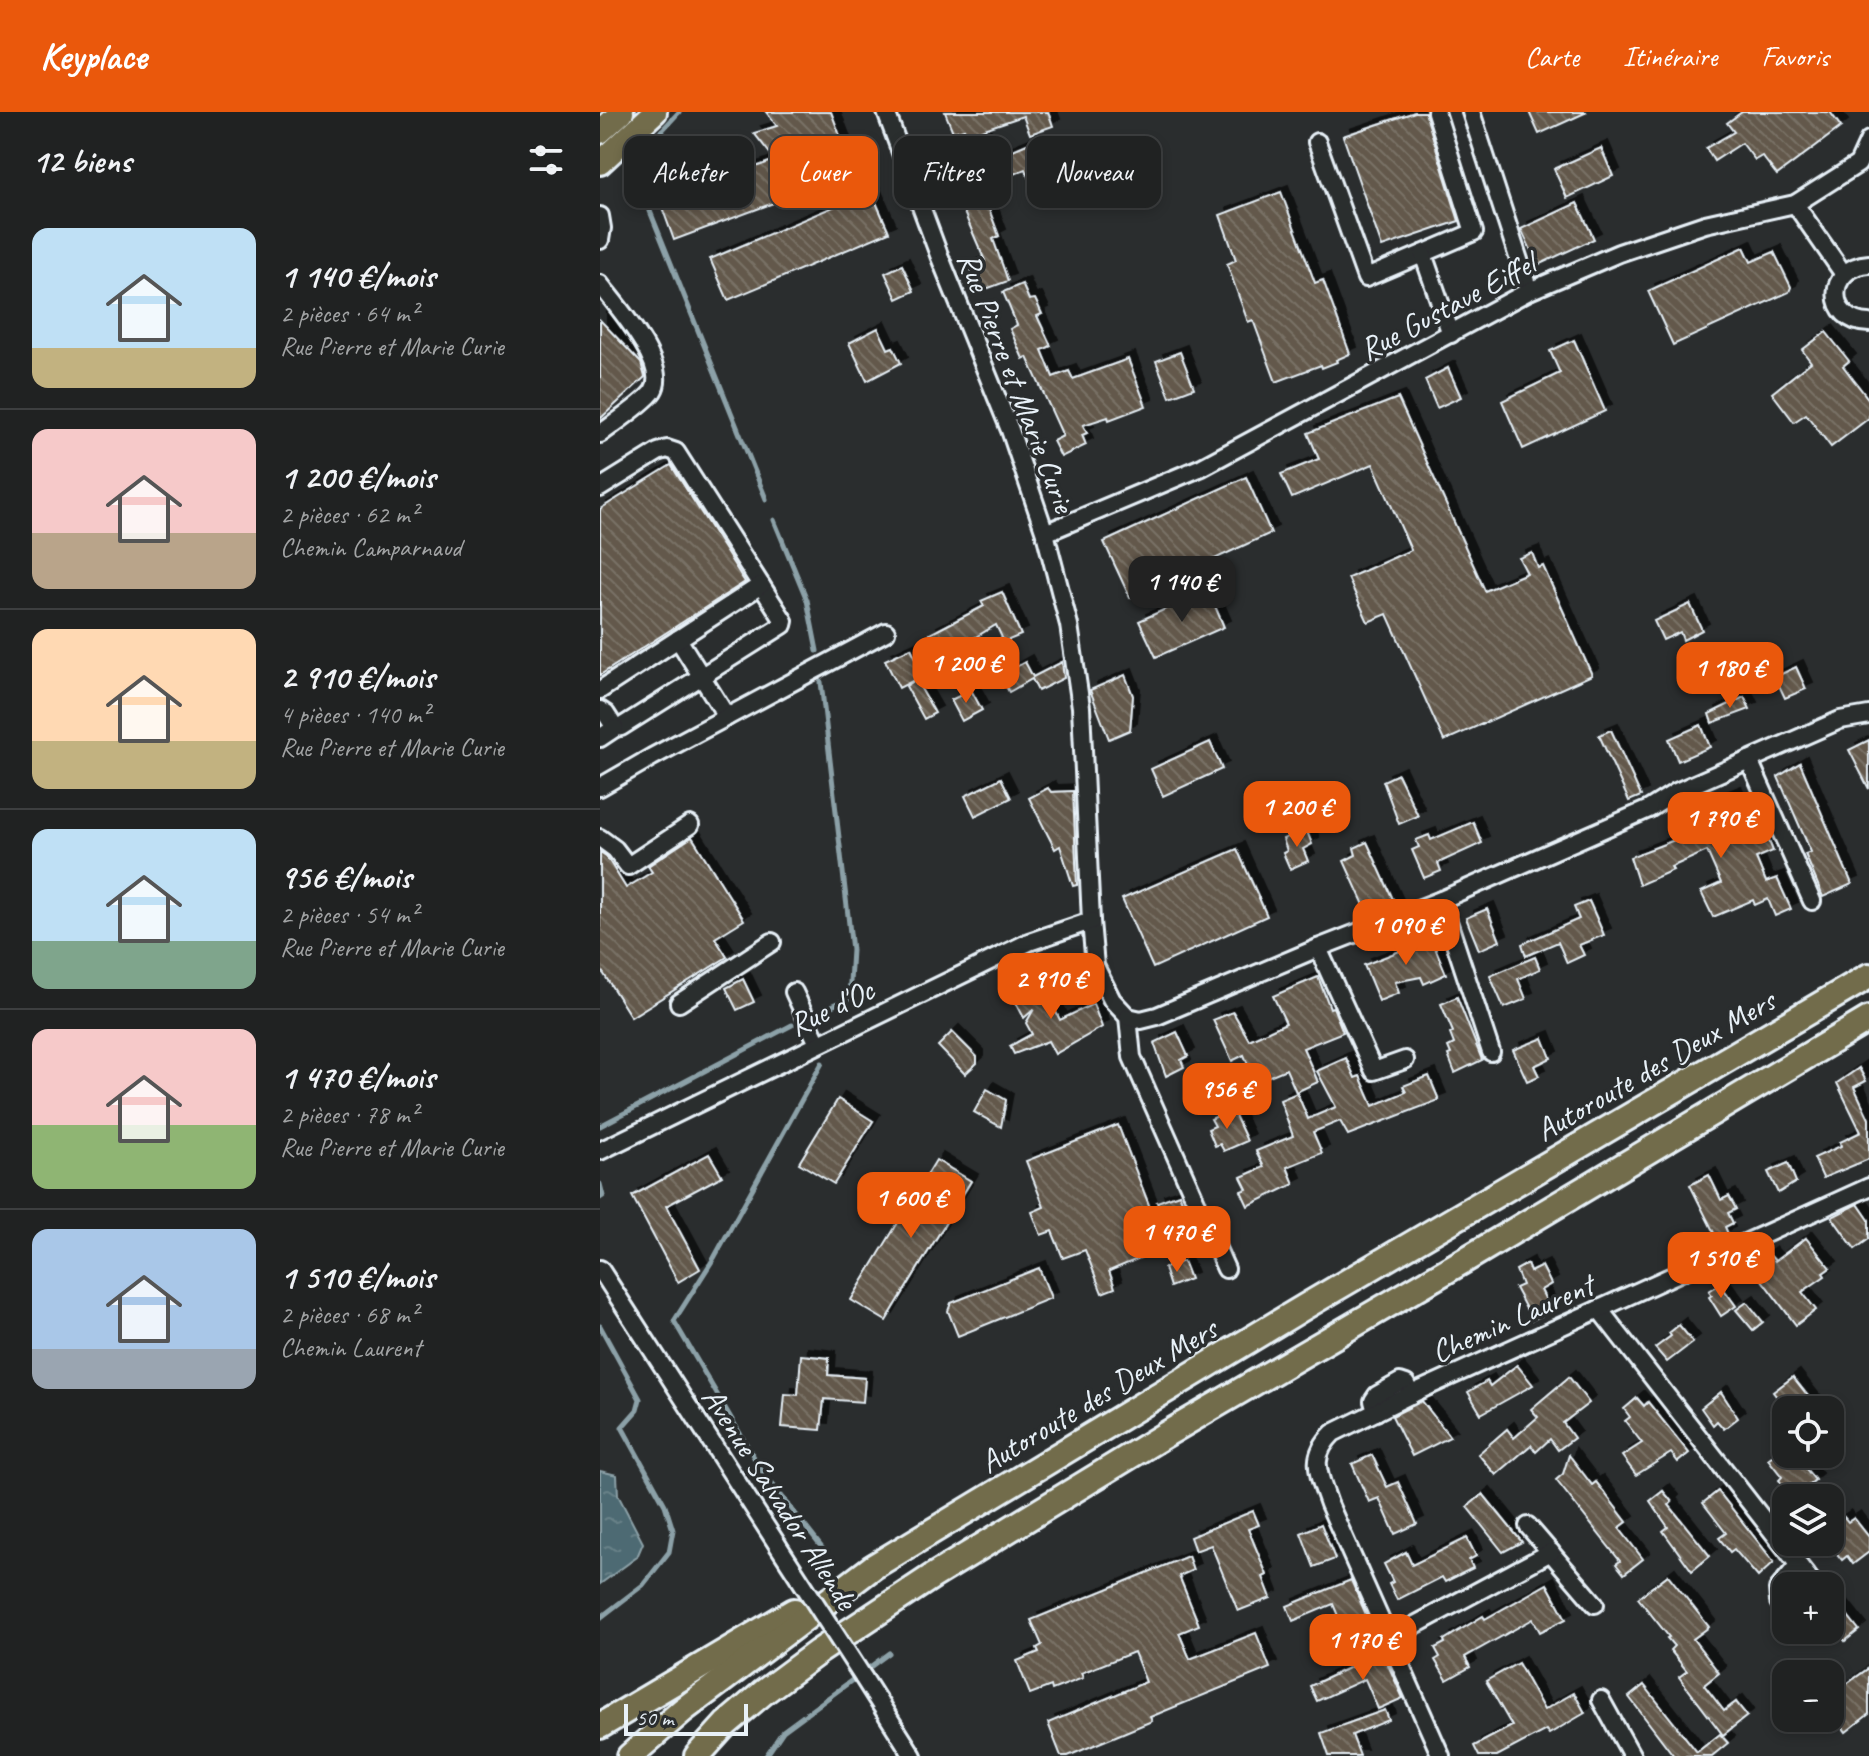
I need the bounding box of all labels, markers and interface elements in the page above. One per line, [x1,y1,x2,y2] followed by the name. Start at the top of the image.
[40,33,147,80] text: Keyplace
[1525,39,1579,74] text: Carte
[1623,39,1717,74] text: Itinéraire
[1761,39,1829,74] text: Favoris
[624,136,754,208] chip: Acheter
[770,136,878,208] chip: Louer
[894,136,1011,208] chip: Filtres
[1027,136,1161,208] chip: Nouveau
[524,138,568,182] icon: filters
[32,139,131,182] text: 12 biens
[1352,240,1547,370] street label: Rue Gustave Eiffel
[948,246,1086,521] street label: Rue Pierre et Marie Curie
[280,254,435,297] text: 1 140 €/mois
[96,260,192,356] icon: home
[280,297,418,330] text: 2 pièces · 64 m²
[280,330,504,363] text: Rue Pierre et Marie Curie
[280,455,435,498] text: 1 200 €/mois
[96,461,192,557] icon: home
[280,498,418,531] text: 2 pièces · 62 m²
[280,531,462,564] text: Chemin Camparnaud
[1108,556,1256,624] pin: 1 140 €
[1146,565,1218,598] text: 1 140 €
[892,637,1040,705] pin: 1 200 €
[1656,642,1804,710] pin: 1 180 €
[930,646,1002,679] text: 1 200 €
[1694,651,1766,684] text: 1 180 €
[280,655,435,698] text: 2 910 €/mois
[96,661,192,757] icon: home
[280,698,429,731] text: 4 pièces · 140 m²
[280,731,504,764] text: Rue Pierre et Marie Curie
[1223,781,1371,849] pin: 1 200 €
[1261,790,1333,823] text: 1 200 €
[1647,792,1795,860] pin: 1 790 €
[1686,801,1756,834] text: 1 790 €
[280,855,411,898] text: 956 €/mois
[96,861,192,957] icon: home
[280,898,418,931] text: 2 pièces · 54 m²
[1332,899,1480,967] pin: 1 090 €
[1371,908,1441,941] text: 1 090 €
[280,931,504,964] text: Rue Pierre et Marie Curie
[977,953,1125,1021] pin: 2 910 €
[1016,962,1086,995] text: 2 910 €
[782,969,882,1046] street label: Rue d'Oc
[1528,979,1784,1151] street label: Autoroute des Deux Mers
[280,1055,435,1098] text: 1 470 €/mois
[96,1061,192,1157] icon: home
[1171,1063,1283,1131] pin: 956 €
[1201,1072,1253,1105] text: 956 €
[280,1098,418,1131] text: 2 pièces · 78 m²
[280,1131,504,1164] text: Rue Pierre et Marie Curie
[837,1172,985,1240] pin: 1 600 €
[875,1181,947,1214] text: 1 600 €
[1103,1206,1251,1274] pin: 1 470 €
[1142,1215,1212,1248] text: 1 470 €
[1647,1232,1795,1300] pin: 1 510 €
[1686,1241,1756,1274] text: 1 510 €
[280,1255,435,1298] text: 1 510 €/mois
[96,1261,192,1357] icon: home
[1425,1263,1604,1372] street label: Chemin Laurent
[280,1298,418,1331] text: 2 pièces · 68 m²
[972,1307,1226,1483] street label: Autoroute des Deux Mers
[280,1331,421,1364] text: Chemin Laurent
[692,1379,868,1619] street label: Avenue Salvador Allende
[1772,1396,1844,1732] map controls
[1772,1396,1844,1468] button: locate
[1772,1484,1844,1556] button: layers
[1772,1572,1844,1644] button: +
[1289,1614,1437,1682] pin: 1 170 €
[1328,1623,1398,1656] text: 1 170 €
[1772,1660,1844,1732] button: −
[624,1700,748,1736] scale bar
[636,1704,673,1732] text: 50 m

